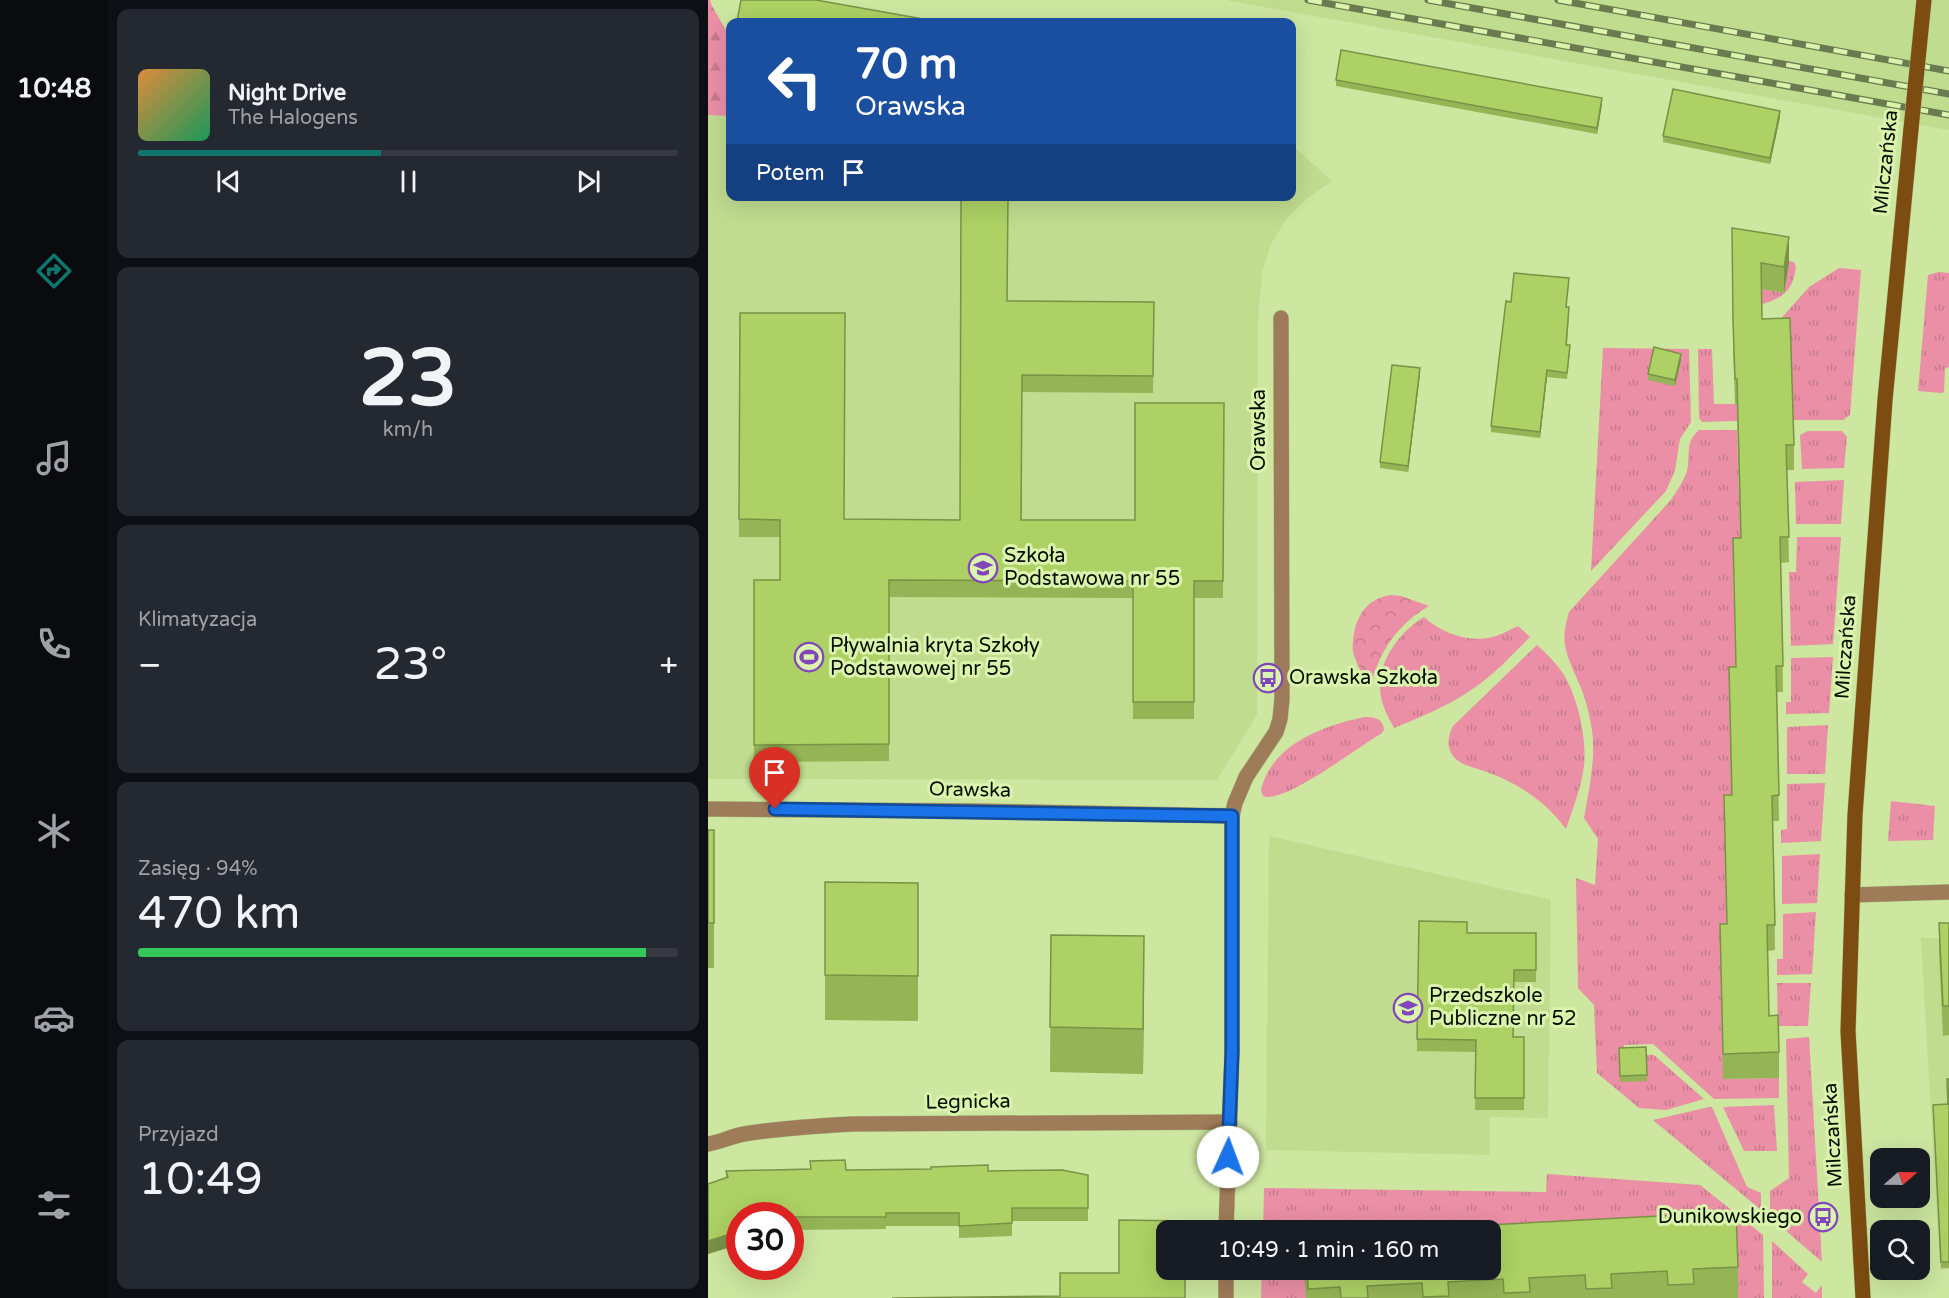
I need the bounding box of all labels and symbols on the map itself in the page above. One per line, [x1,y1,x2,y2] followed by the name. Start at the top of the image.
[1869,109,1903,215] street label: Milczańska
[1247,389,1271,471] street label: Orawska
[1004,544,1180,591] place label: Szkoła Podstawowa nr 55
[967,552,999,584] school or university icon: Szkoła Podstawowa nr 55
[1830,594,1862,700] street label: Milczańska
[830,634,1040,681] place label: Pływalnia kryta Szkoły Podstawowej nr 55
[793,641,825,673] sports icon: Pływalnia kryta Szkoły Podstawowej nr 55
[1252,662,1284,694] bus stop icon: Orawska Szkoła
[1289,666,1438,690] place label: Orawska Szkoła
[749,747,800,809] pin
[929,777,1011,803] street label: Orawska
[1429,984,1577,1031] place label: Przedszkole Publiczne nr 52
[1392,992,1424,1024] school or university icon: Przedszkole Publiczne nr 52
[1818,1082,1848,1188] street label: Milczańska
[925,1089,1011,1115] street label: Legnicka
[1196,1125,1260,1189] position arrow
[1870,1148,1930,1208] north arrow
[1807,1201,1839,1233] bus stop icon: Dunikowskiego
[726,1202,804,1280] speed limit sign: 30
[1658,1205,1802,1229] place label: Dunikowskiego

